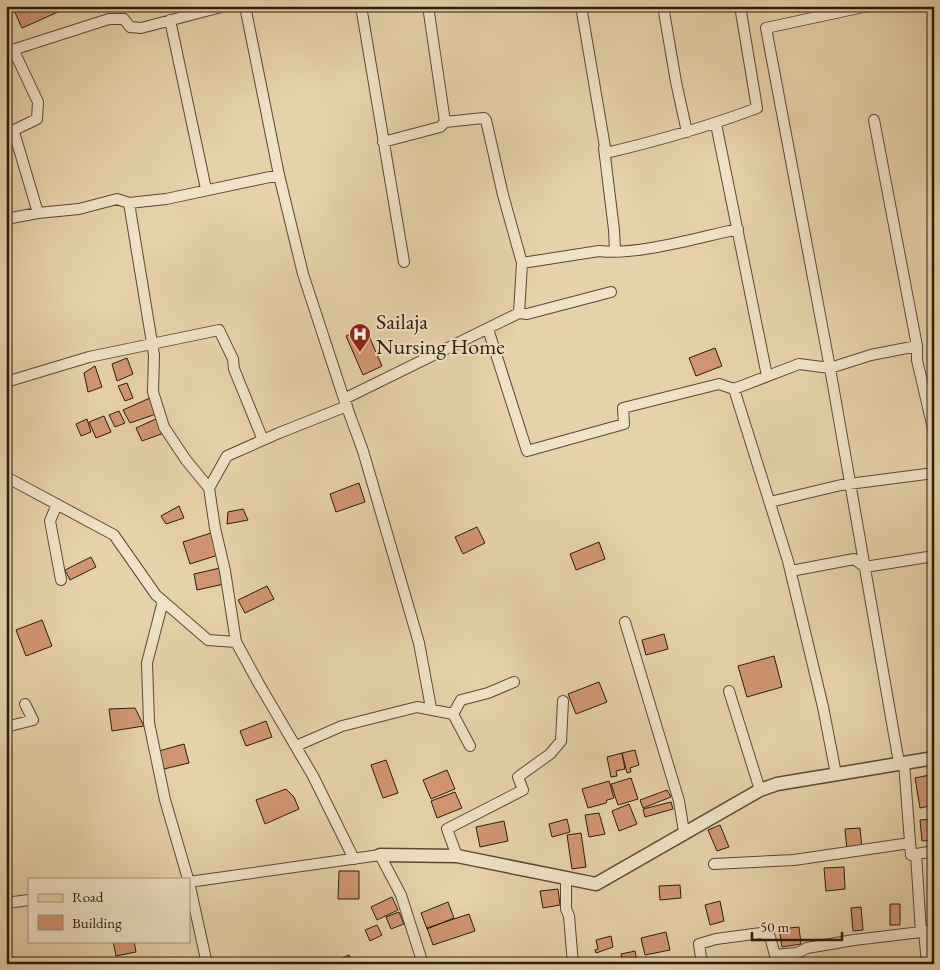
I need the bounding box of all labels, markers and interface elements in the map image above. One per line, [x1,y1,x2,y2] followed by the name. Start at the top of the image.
[376,307,505,361] place label: Sailaja Nursing Home
[348,322,372,353] hospital icon: Sailaja Nursing Home
[28,878,190,942] legend
[72,887,104,906] text: Road
[752,910,842,942] scale bar
[72,913,122,932] text: Building
[760,917,789,936] text: 50 m

